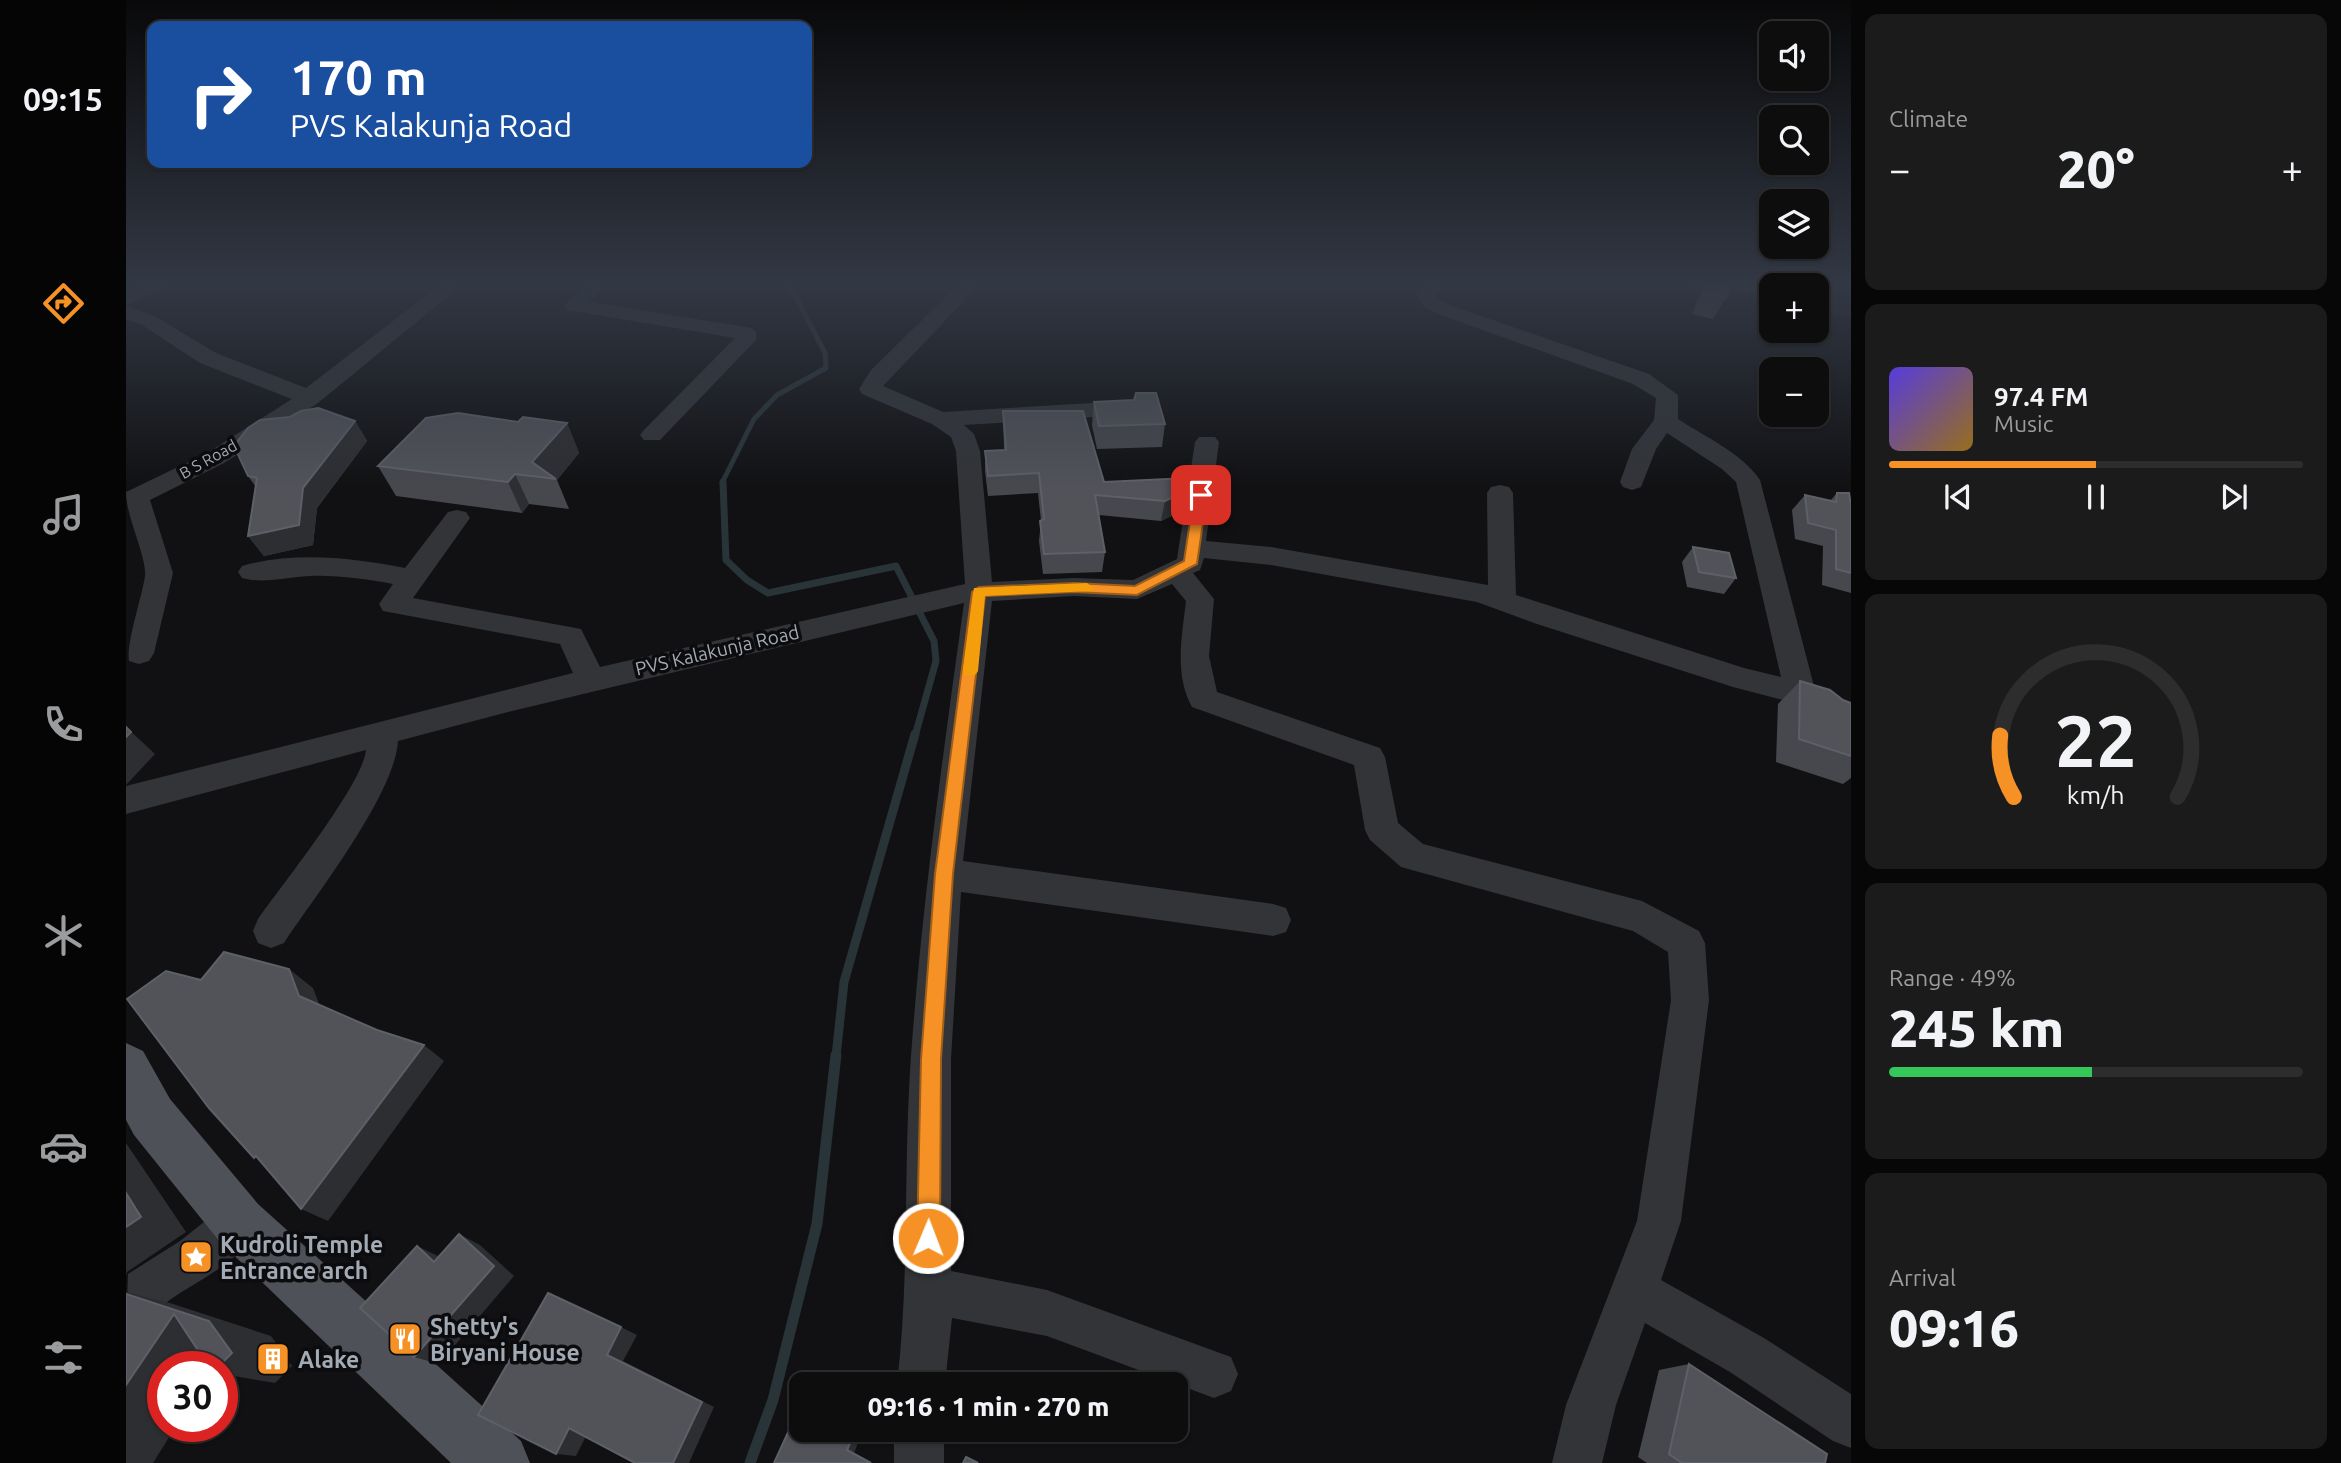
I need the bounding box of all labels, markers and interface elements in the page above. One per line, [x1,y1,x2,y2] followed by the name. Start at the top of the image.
[1759,21,1829,427] map controls
[1759,21,1829,91] button: sound
[175,49,266,140] icon: right
[290,49,427,104] text: 170 m
[23,81,103,117] text: 09:15
[1759,105,1829,175] button: search
[1889,106,1968,131] text: Climate
[290,107,572,143] text: PVS Kalakunja Road
[2057,140,2135,198] text: 20°
[1889,148,1910,190] text: −
[2282,148,2303,190] text: +
[1759,189,1829,259] button: layers
[1759,273,1829,343] button: +
[39,279,88,328] icon: directions
[1759,357,1829,427] button: −
[1994,382,2088,411] text: 97.4 FM
[1994,411,2053,436] text: Music
[176,436,240,482] street label: B S Road
[1171,465,1231,525] pin
[1182,476,1220,514] icon: arrive
[1939,478,1977,516] icon: previous
[2077,478,2115,516] icon: pause
[2215,478,2253,516] icon: next
[39,490,88,539] icon: music
[633,620,801,680] street label: PVS Kalakunja Road
[39,700,88,749] icon: phone
[2055,700,2137,782] text: 22
[2067,781,2125,809] text: km/h
[39,911,88,960] icon: climate
[1889,965,2016,990] text: Range · 49%
[1889,999,2064,1057] text: 245 km
[39,1122,88,1171] icon: car
[891,1201,965,1275] position arrow
[220,1232,383,1283] place label: Kudroli Temple Entrance arch
[177,1238,215,1276] place icon: Kudroli Temple Entrance arch
[1889,1265,1956,1290] text: Arrival
[1889,1299,2019,1357] text: 09:16
[430,1314,580,1365] place label: Shetty's Biryani House
[386,1320,424,1358] restaurant icon: Shetty's Biryani House
[39,1333,88,1382] icon: filters
[254,1340,292,1378] building icon: Alake
[298,1347,359,1372] place label: Alake
[147,1351,238,1442] speed limit sign: 30
[868,1392,1109,1421] text: 09:16 · 1 min · 270 m

